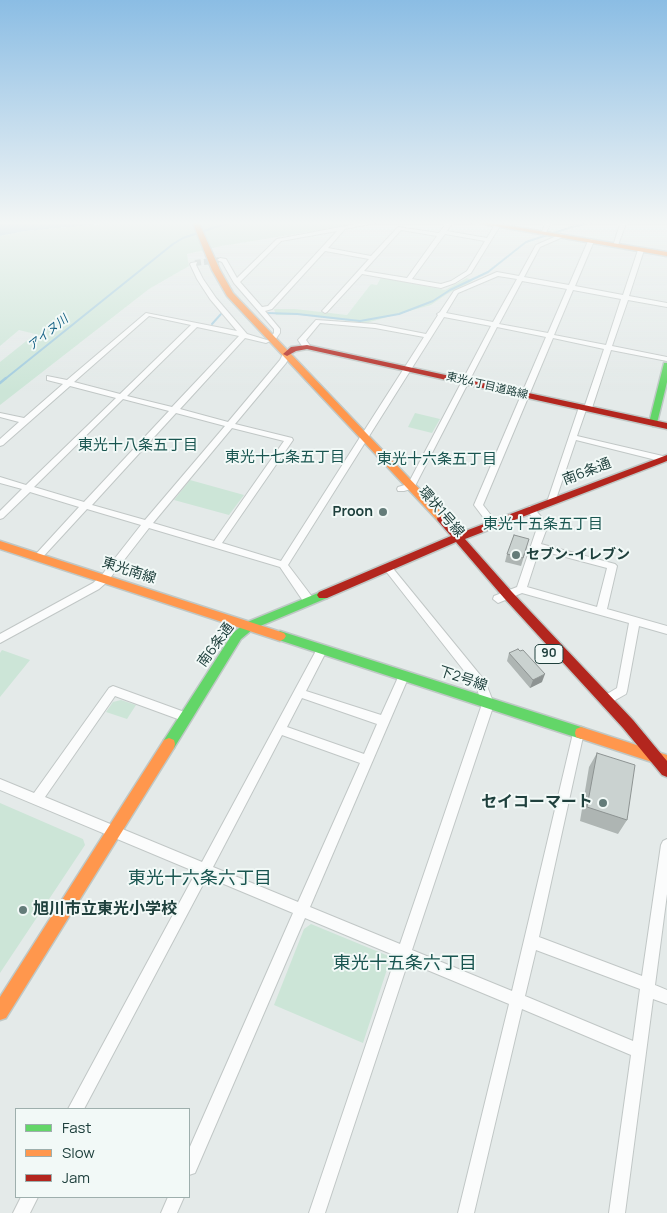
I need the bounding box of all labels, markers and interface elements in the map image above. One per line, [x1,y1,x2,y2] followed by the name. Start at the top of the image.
[25,312,71,354] water label: アイヌ川
[445,370,529,402] street label: 東光4丁目道路線
[78,437,198,455] district label: 東光十八条五丁目
[225,449,345,467] district label: 東光十七条五丁目
[377,451,497,469] district label: 東光十六条五丁目
[560,455,614,489] street label: 南6条通
[414,483,468,541] street label: 環状1号線
[333,504,373,520] place label: Proon
[377,506,389,518] marker: Proon
[483,516,603,534] district label: 東光十五条五丁目
[526,547,630,563] place label: セブン-イレブン
[510,549,522,561] marker: セブン-イレブン
[100,554,158,588] street label: 東光南線
[194,620,238,670] street label: 南6条通
[535,644,563,664] road number: 90
[437,663,489,695] street label: 下2号線
[481,793,593,813] place label: セイコーマート
[597,797,609,809] marker: セイコーマート
[128,868,272,890] district label: 東光十六条六丁目
[33,900,177,920] place label: 旭川市立東光小学校
[17,904,29,916] marker: 旭川市立東光小学校
[333,953,477,975] district label: 東光十五条六丁目
[15,1108,190,1198] legend
[62,1117,91,1138] text: Fast
[62,1142,95,1163] text: Slow
[62,1167,90,1188] text: Jam

